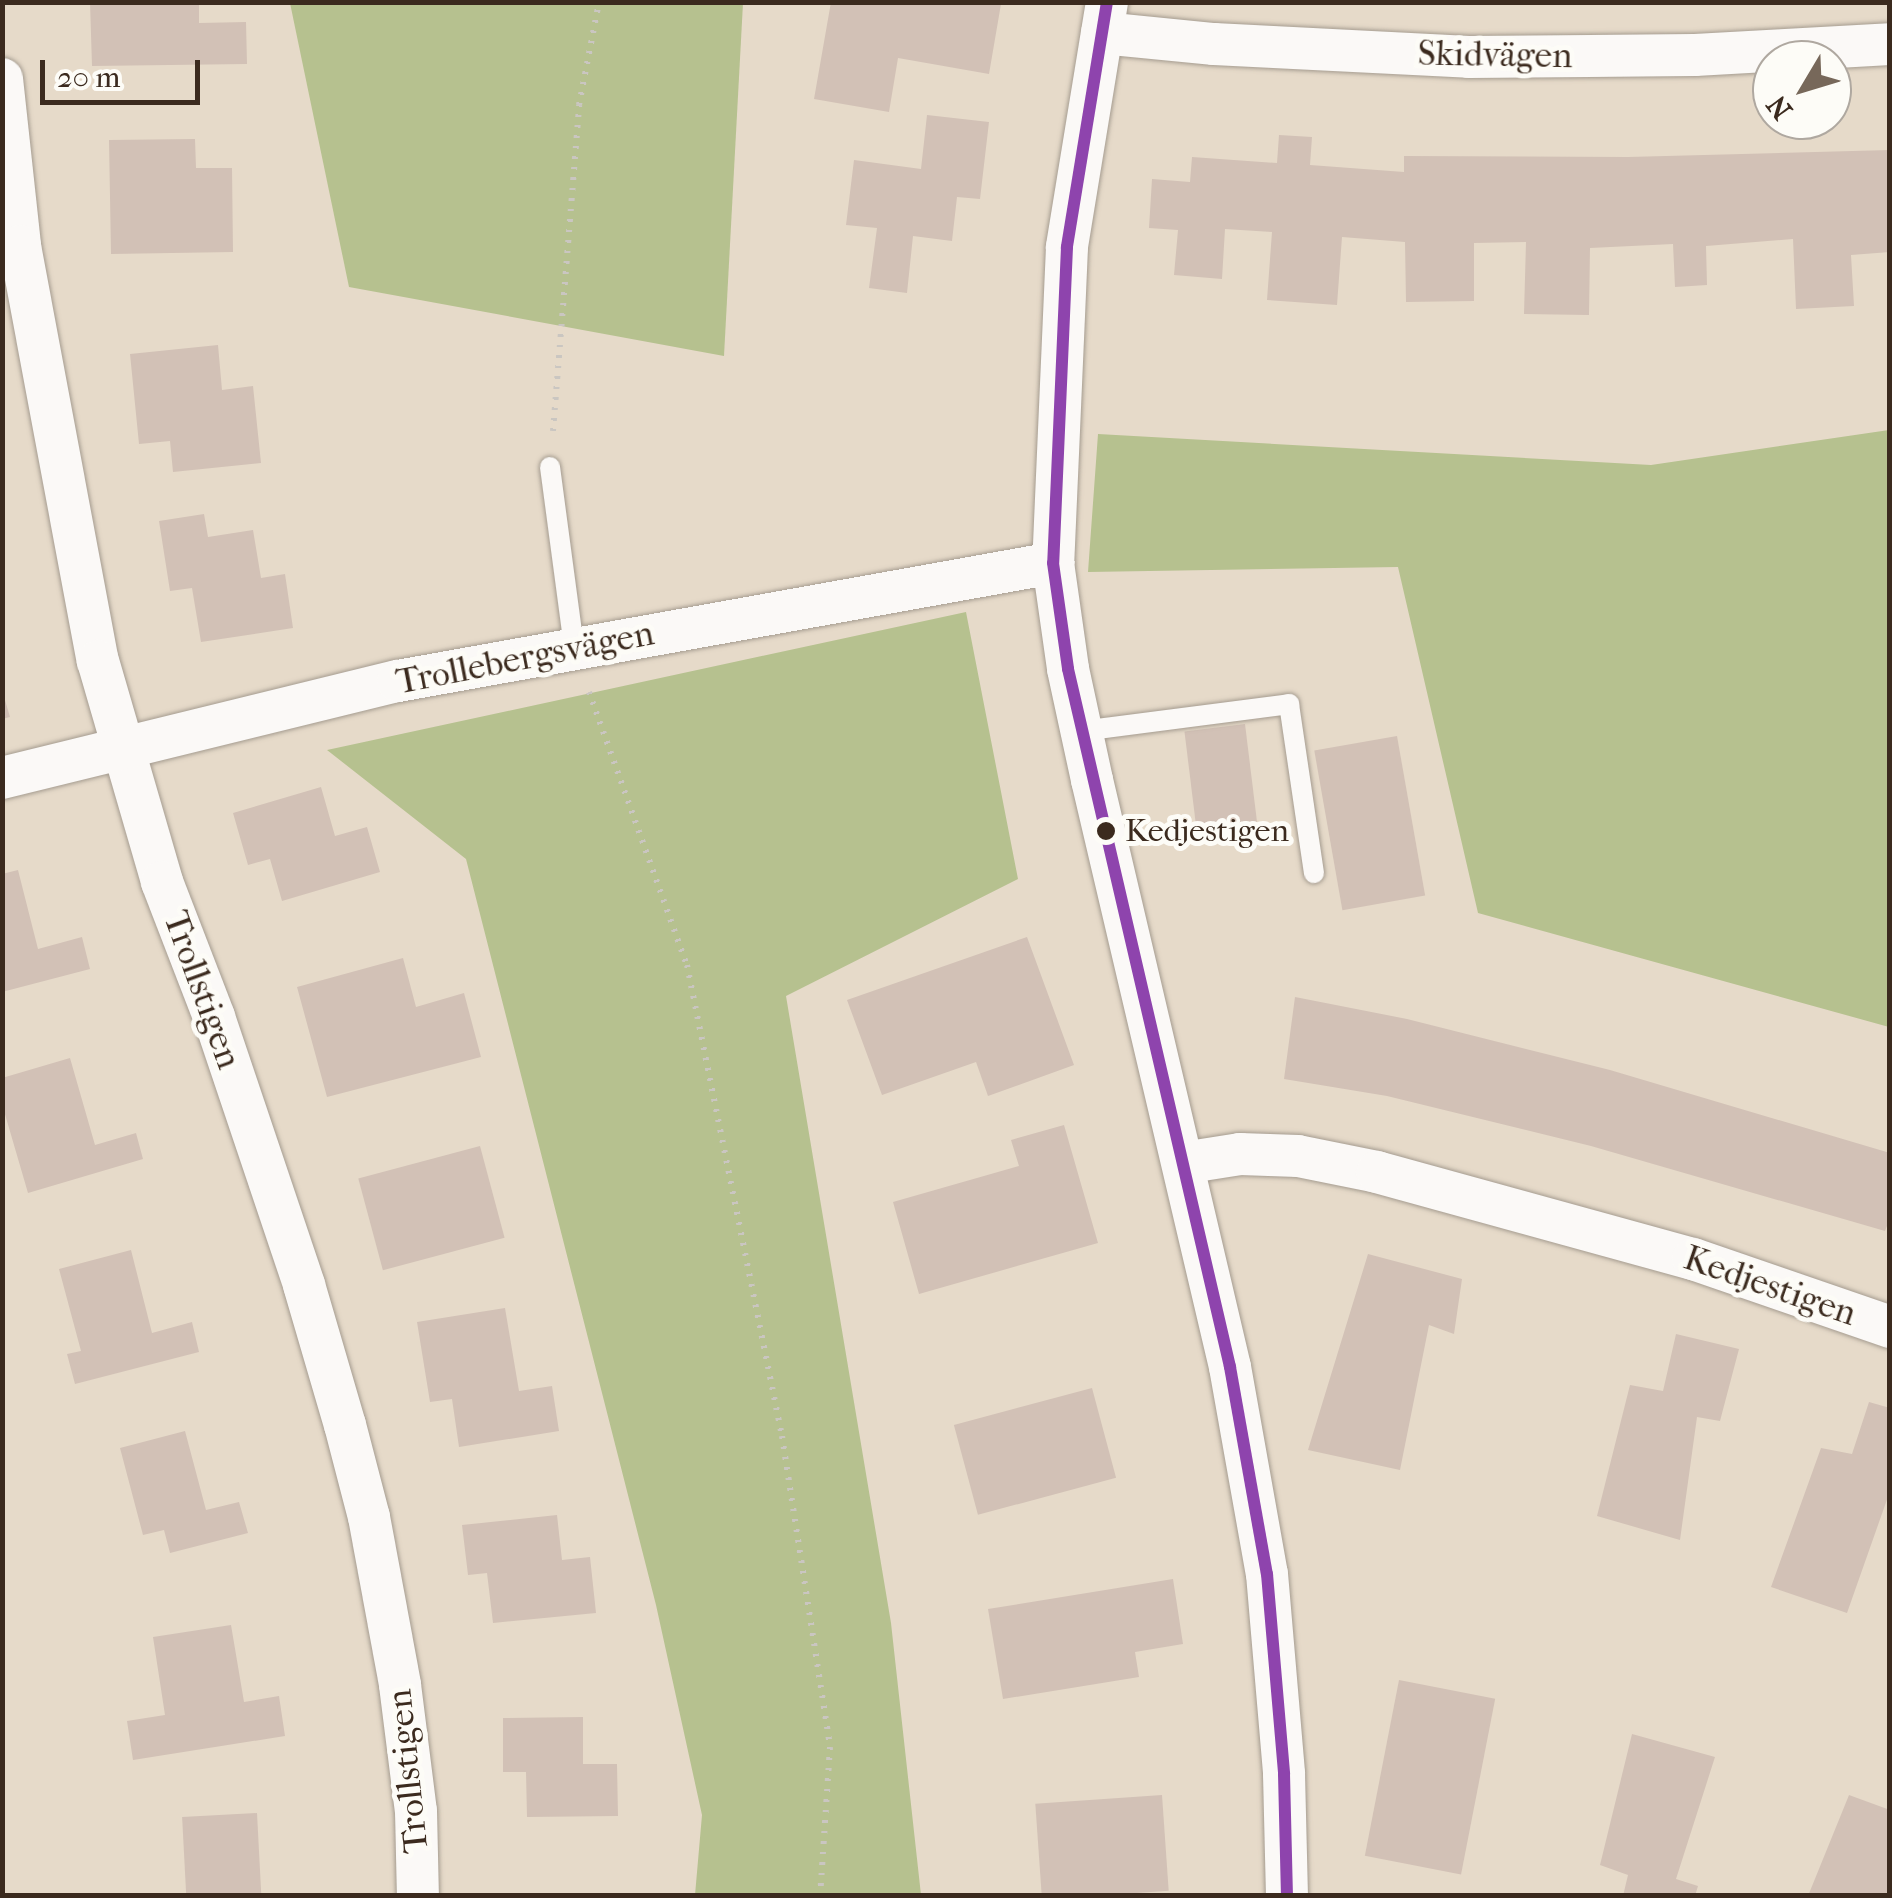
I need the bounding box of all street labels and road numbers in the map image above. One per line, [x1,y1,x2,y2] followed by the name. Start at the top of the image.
[1417,33,1573,77] street label: Skidvägen
[393,612,657,704] street label: Trollebergsvägen
[154,905,250,1075] street label: Trollstigen
[1678,1237,1862,1335] street label: Kedjestigen
[379,1687,437,1855] street label: Trollstigen

